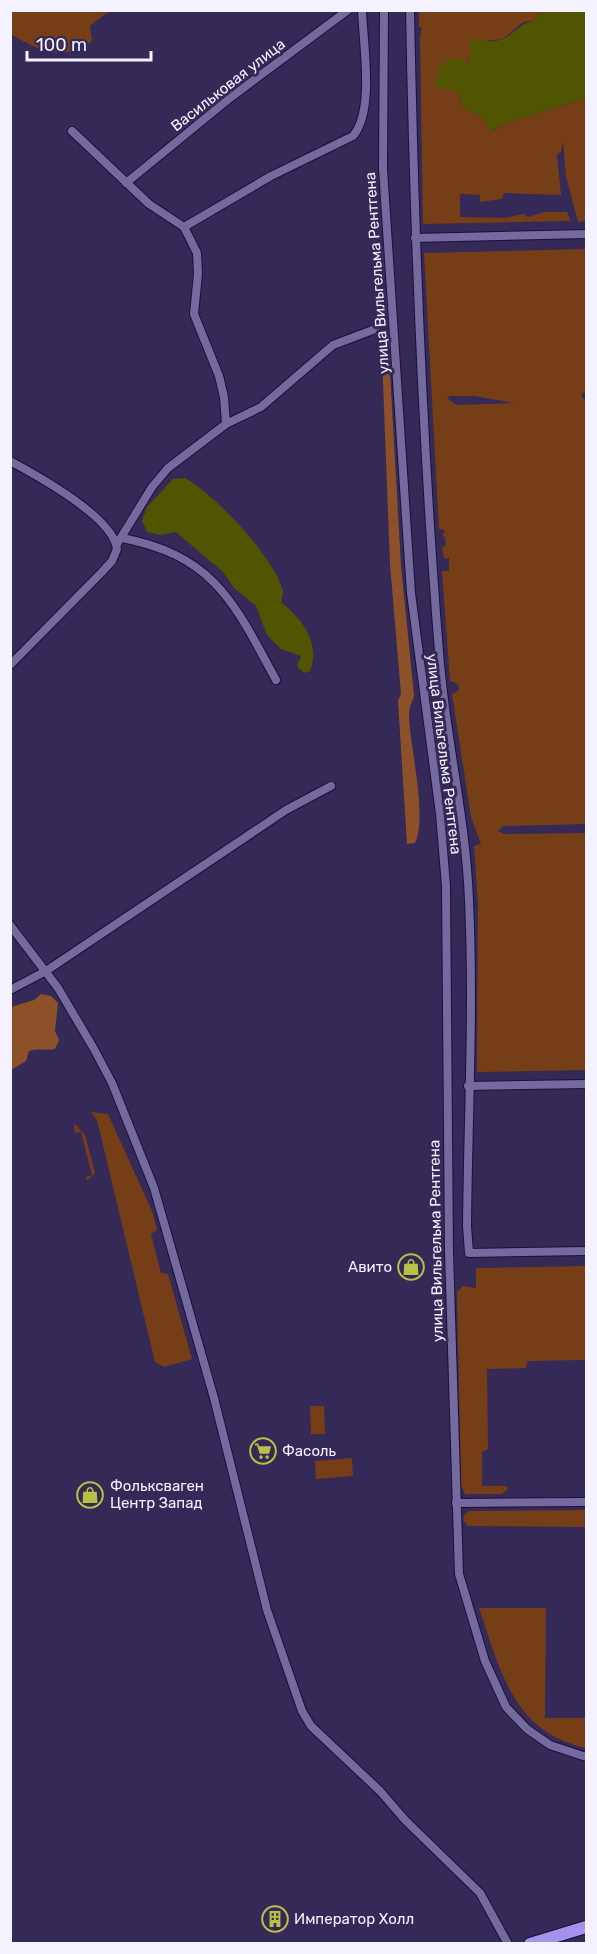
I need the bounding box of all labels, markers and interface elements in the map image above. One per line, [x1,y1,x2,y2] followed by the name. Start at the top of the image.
[27,24,152,62] scale bar
[36,34,87,56] text: 100 m
[167,35,289,135] street label: Васильковая улица
[361,172,393,374] street label: улица Вильгельма Рентгена
[423,653,465,855] street label: улица Вильгельма Рентгена
[425,1140,447,1342] street label: улица Вильгельма Рентгена
[396,1252,426,1282] shop icon: Авито
[348,1258,392,1276] place label: Авито
[248,1436,278,1466] supermarket icon: Фасоль
[282,1442,337,1460] place label: Фасоль
[110,1477,204,1512] place label: Фольксваген Центр Запад
[75,1480,105,1510] shop icon: Фольксваген Центр Запад
[260,1904,290,1934] building icon: Император Холл
[294,1910,414,1928] place label: Император Холл

